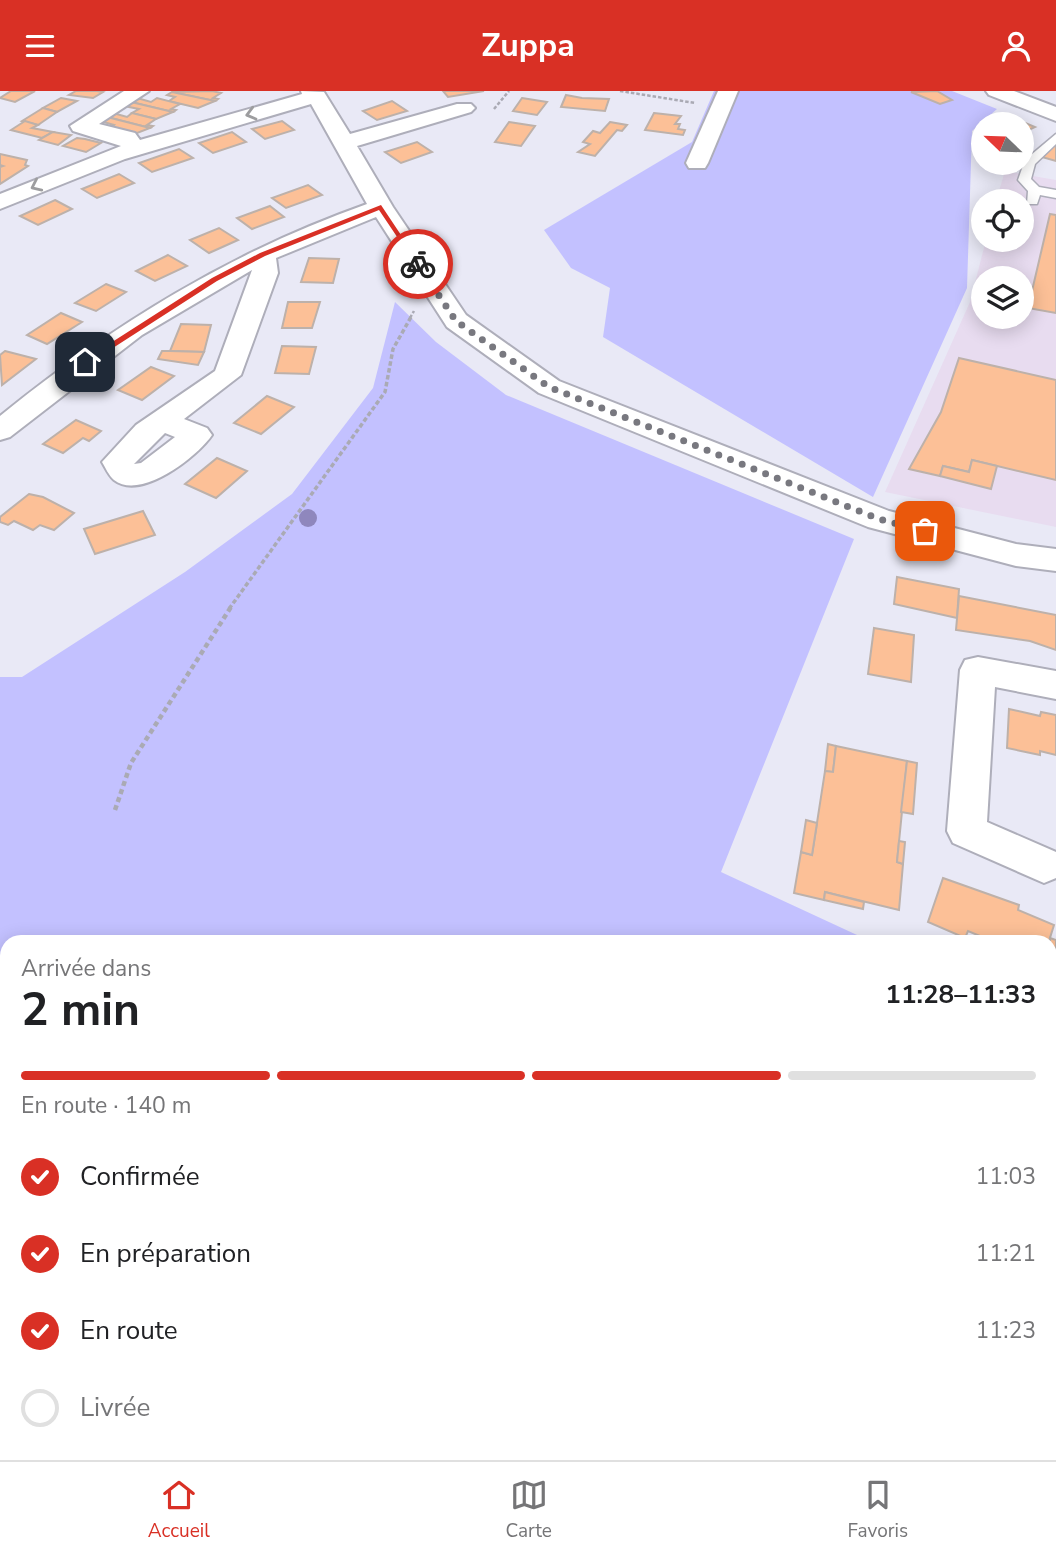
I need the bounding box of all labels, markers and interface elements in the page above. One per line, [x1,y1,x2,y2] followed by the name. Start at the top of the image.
[481,24,575,67] text: Zuppa
[21,27,59,65] icon: menu
[997,27,1035,65] icon: person
[246,106,258,120] one-way arrow
[971,112,1034,175] north arrow
[971,112,1034,329] map controls
[31,178,43,192] one-way arrow
[971,189,1034,252] button: locate
[383,229,453,299] courier
[399,245,437,283] icon: bike
[971,266,1034,329] button: layers
[55,332,115,392] pin
[66,343,104,381] icon: home
[895,501,955,561] pin
[906,512,944,550] icon: bag
[21,953,151,984] text: Arrivée dans
[885,977,1036,1012] text: 11:28–11:33
[21,978,140,1041] text: 2 min
[21,1090,191,1121] text: En route · 140 m
[21,1158,59,1196] icon: check
[80,1159,200,1194] text: Confirmée
[976,1161,1036,1192] text: 11:03
[21,1235,59,1273] icon: check
[80,1236,251,1271] text: En préparation
[976,1238,1036,1269] text: 11:21
[21,1312,59,1350] icon: check
[80,1313,178,1348] text: En route
[976,1315,1036,1346] text: 11:23
[80,1390,150,1425] text: Livrée
[148,1476,210,1544] tab: Accueil
[505,1476,552,1544] tab: Carte
[848,1476,908,1544] tab: Favoris

